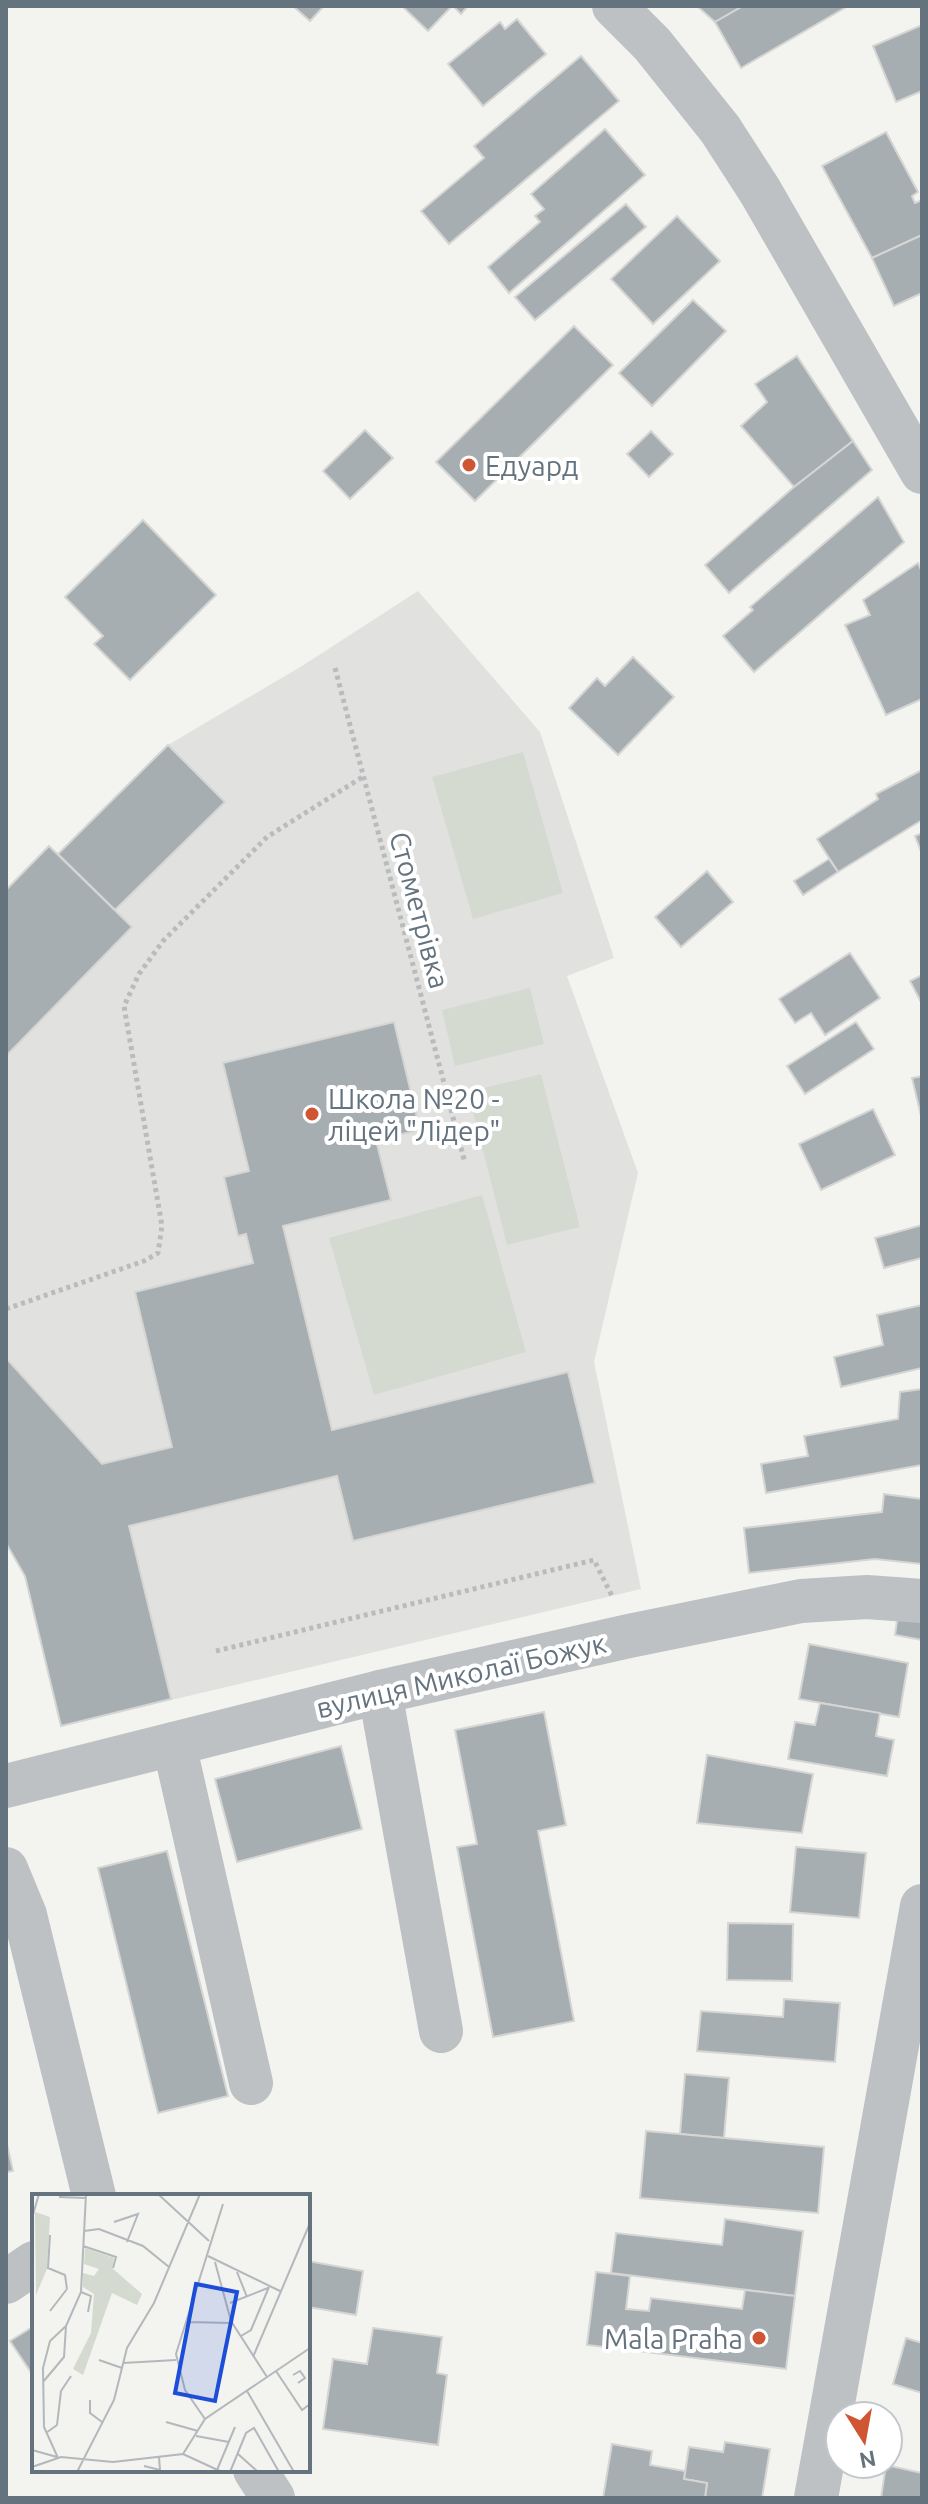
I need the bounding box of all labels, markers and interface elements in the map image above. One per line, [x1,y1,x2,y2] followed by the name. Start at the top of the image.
[485,450,578,481] place label: Едуард
[460,456,478,474] marker: Едуард
[384,828,456,992] street label: Стометрівка
[328,1083,500,1146] place label: Школа №20 - ліцей "Лідер"
[303,1105,321,1123] marker: Школа №20 - ліцей "Лідер"
[313,1627,609,1723] street label: вулиця Миколаї Божук
[32,2194,310,2472] inset map
[604,2323,743,2354] place label: Mala Praha
[750,2329,768,2347] marker: Mala Praha
[824,2400,904,2480] north arrow
[857,2446,878,2474] text: N

